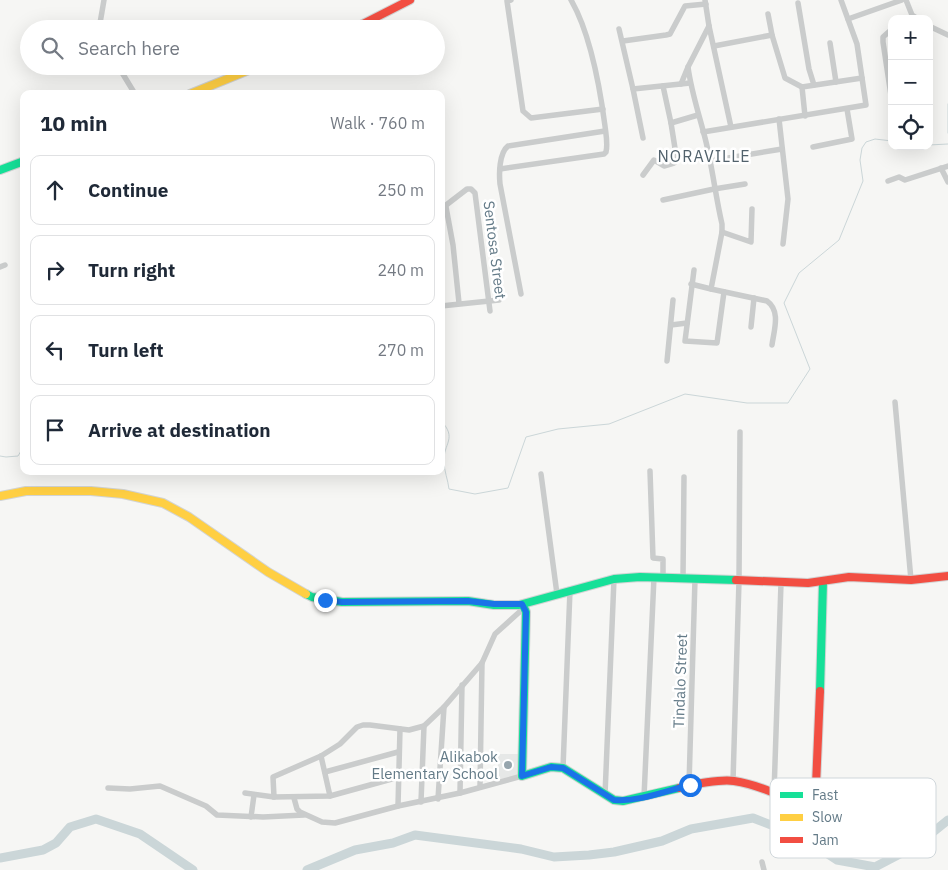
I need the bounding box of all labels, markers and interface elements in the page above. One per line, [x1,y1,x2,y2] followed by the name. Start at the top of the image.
[888,15,933,150] map controls
[888,15,933,60] button: +
[20,20,445,75] search box
[38,34,66,62] icon: search
[78,36,180,60] text: Search here
[888,60,933,105] button: −
[888,105,933,150] button: locate
[40,109,107,137] text: 10 min
[330,113,425,133] text: Walk · 760 m
[658,146,750,166] district label: NORAVILLE
[41,176,69,204] icon: ahead
[88,178,168,202] text: Continue
[377,180,424,200] text: 250 m
[480,200,510,300] street label: Sentosa Street
[41,256,69,284] icon: right
[88,258,175,282] text: Turn right
[377,260,424,280] text: 240 m
[41,336,69,364] icon: left
[88,338,164,362] text: Turn left
[377,340,424,360] text: 270 m
[41,416,69,444] icon: arrive
[88,418,271,442] text: Arrive at destination
[314,589,337,612] route end
[669,633,691,729] street label: Tindalo Street
[371,747,498,783] place label: Alikabok Elementary School
[502,759,514,771] marker: Alikabok Elementary School
[679,774,702,797] route start
[770,778,936,858] legend
[812,786,838,804] text: Fast
[812,808,843,826] text: Slow
[812,831,839,849] text: Jam

